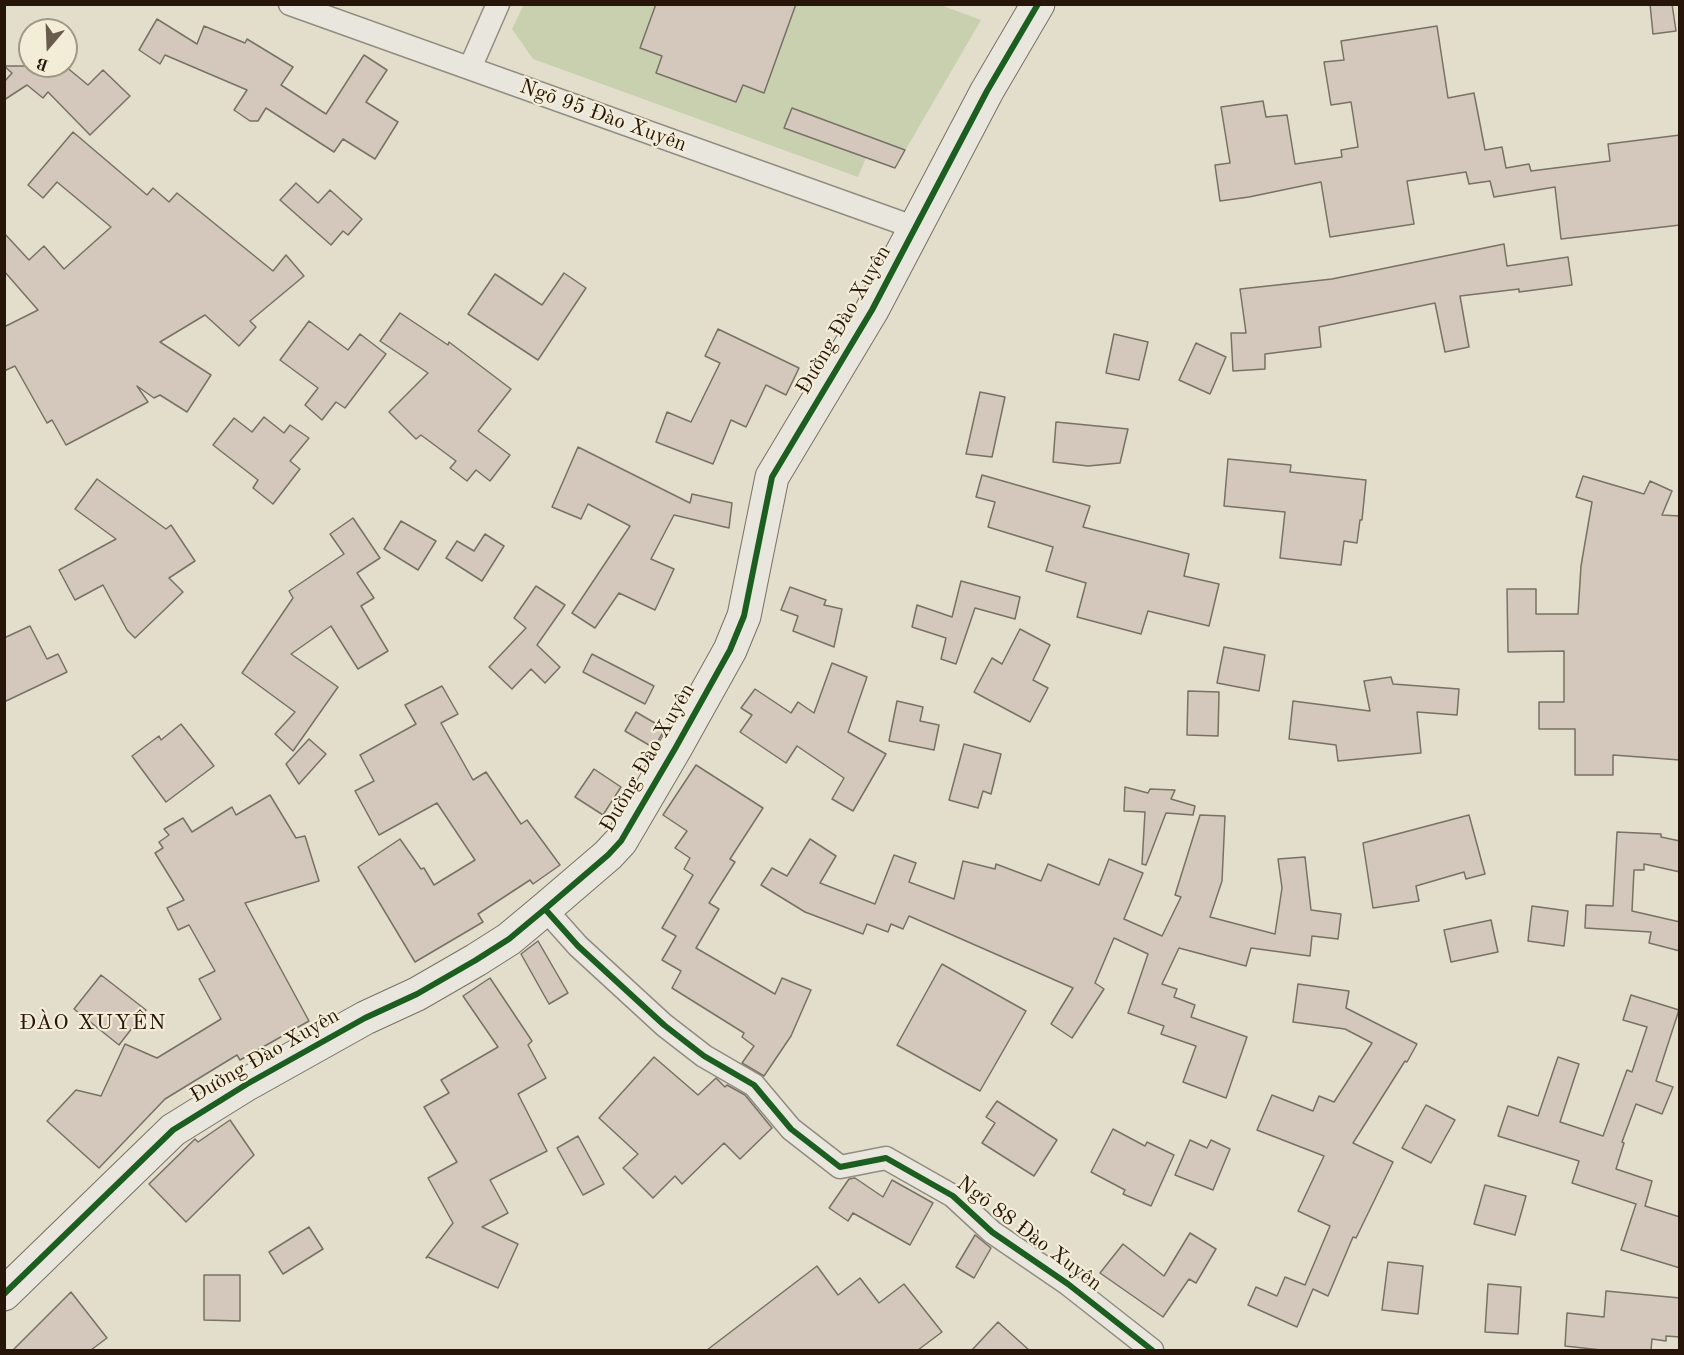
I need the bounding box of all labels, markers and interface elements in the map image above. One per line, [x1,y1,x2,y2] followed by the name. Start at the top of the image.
[18,18,78,78] north arrow
[35,54,51,73] text: B
[516,74,690,158] street label: Ngõ 95 Đào Xuyên
[791,241,897,399] street label: Đường Đào Xuyên
[595,679,701,837] street label: Đường Đào Xuyên
[186,1003,344,1109] street label: Đường Đào Xuyên
[19,1010,167,1036] district label: ĐÀO XUYÊN
[951,1171,1107,1297] street label: Ngõ 88 Đào Xuyên

